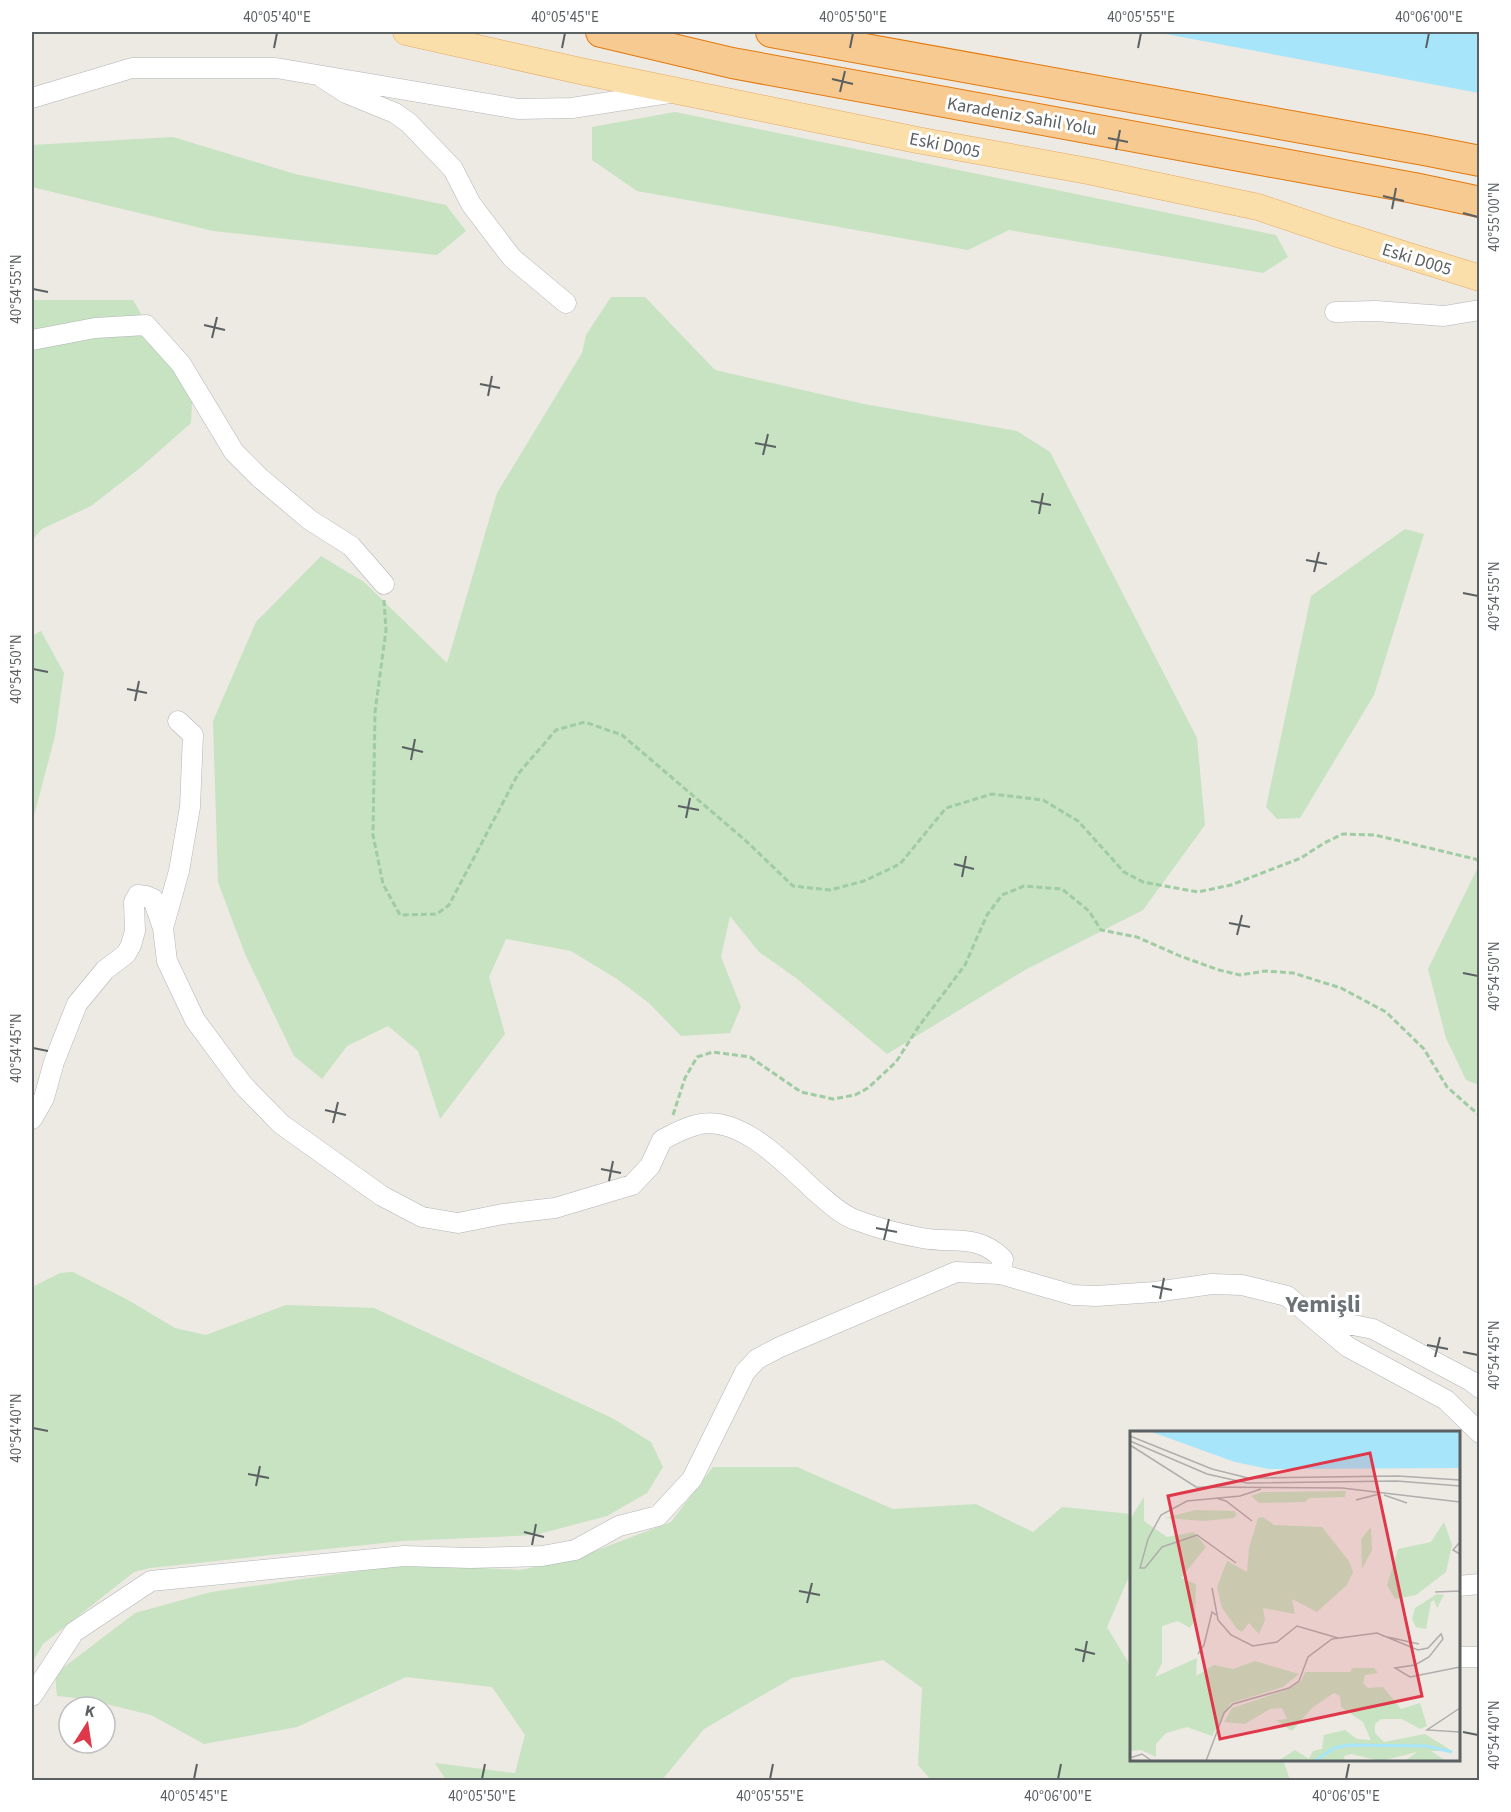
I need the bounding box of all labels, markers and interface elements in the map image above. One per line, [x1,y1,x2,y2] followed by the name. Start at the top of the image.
[243,7,311,28] text: 40°05'40"E
[531,7,599,28] text: 40°05'45"E
[819,7,887,28] text: 40°05'50"E
[1107,7,1175,28] text: 40°05'55"E
[1395,7,1463,28] text: 40°06'00"E
[945,91,1099,142] street label: Karadeniz Sahil Yolu
[907,126,983,165] street label: Eski D005
[1484,182,1505,252] text: 40°55'00"N
[1379,237,1455,282] street label: Eski D005
[6,254,27,324] text: 40°54'55"N
[1484,561,1505,631] text: 40°54'55"N
[6,634,27,704] text: 40°54'50"N
[1484,941,1505,1011] text: 40°54'50"N
[6,1013,27,1083] text: 40°54'45"N
[1284,1287,1361,1322] district label: Yemişli
[1484,1320,1505,1390] text: 40°54'45"N
[6,1393,27,1463] text: 40°54'40"N
[1130,1431,1460,1761] inset map
[57,1695,117,1755] north arrow
[83,1700,97,1723] text: K
[1484,1700,1505,1770] text: 40°54'40"N
[160,1786,228,1807] text: 40°05'45"E
[448,1786,516,1807] text: 40°05'50"E
[736,1786,804,1807] text: 40°05'55"E
[1024,1786,1092,1807] text: 40°06'00"E
[1312,1786,1380,1807] text: 40°06'05"E

